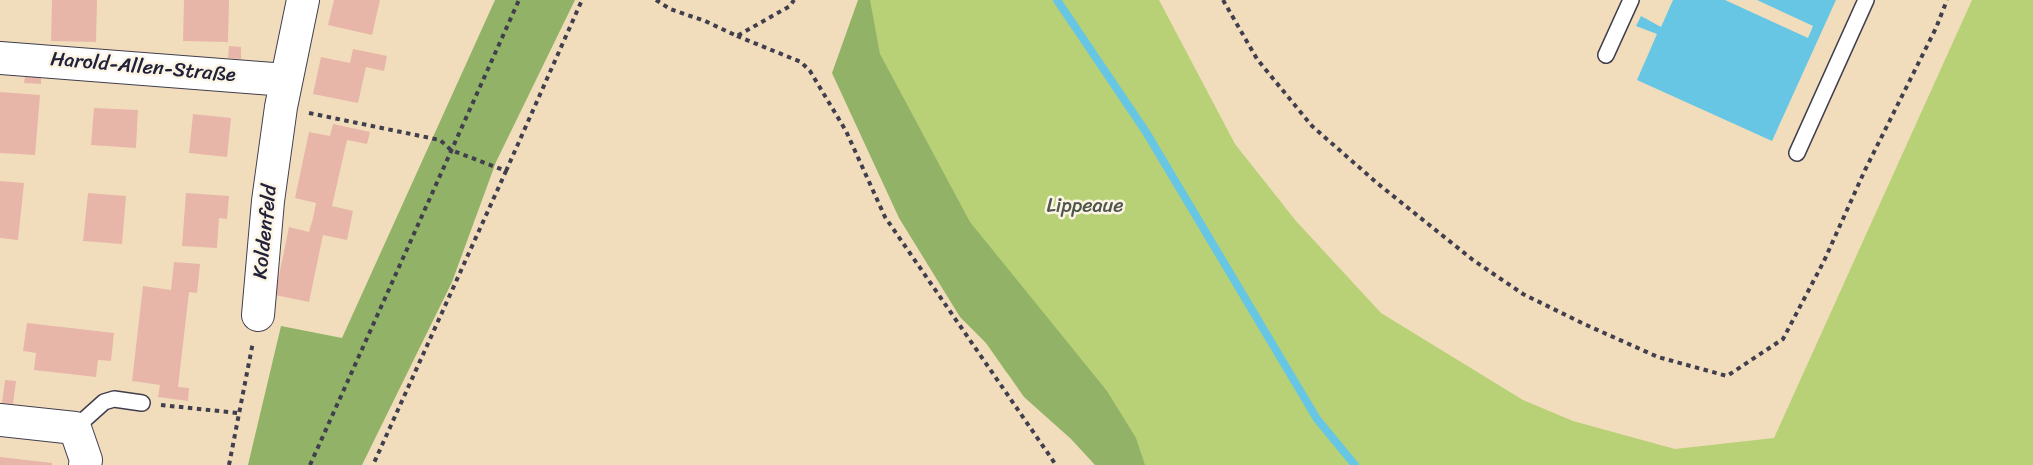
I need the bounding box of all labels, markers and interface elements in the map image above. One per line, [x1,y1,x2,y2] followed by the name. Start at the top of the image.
[49,48,237,88] street label: Harold-Allen-Straße
[249,184,283,280] street label: Koldenfeld
[1046,195,1124,219] park label: Lippeaue

